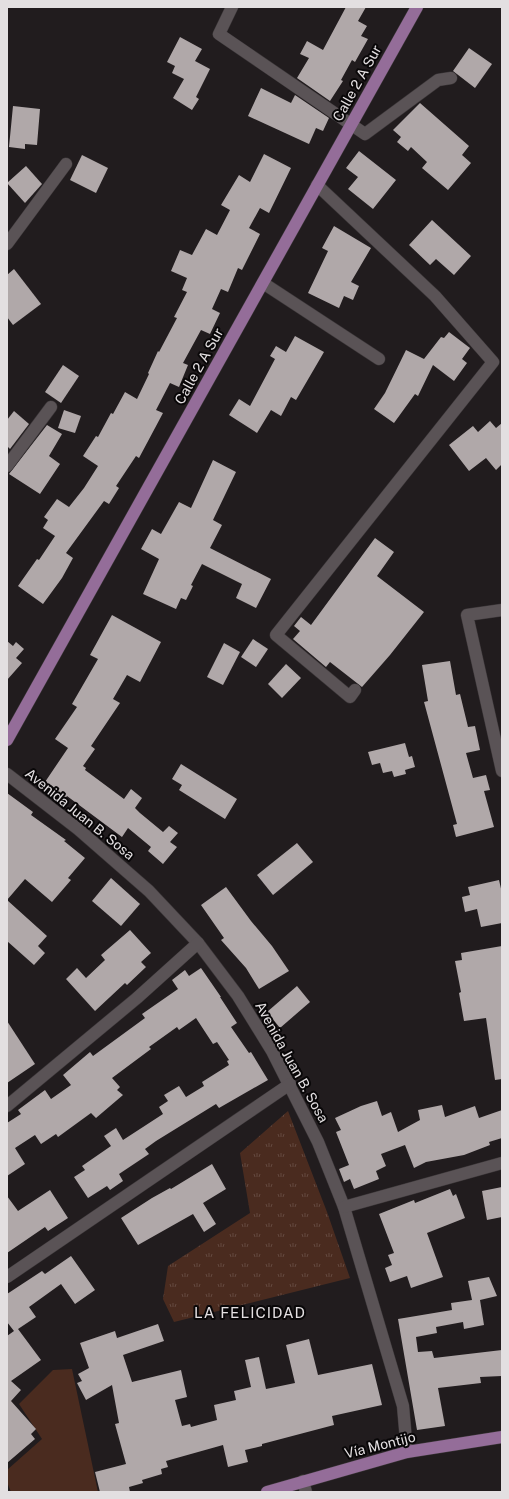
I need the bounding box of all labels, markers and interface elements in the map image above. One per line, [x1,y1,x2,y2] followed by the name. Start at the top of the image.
[329,42,385,124] street label: Calle 2 A Sur
[171,325,227,407] street label: Calle 2 A Sur
[22,765,138,863] street label: Avenida Juan B. Sosa
[252,999,332,1125] street label: Avenida Juan B. Sosa
[194,1304,306,1321] district label: LA FELICIDAD
[343,1428,417,1462] street label: Vía Montijo

